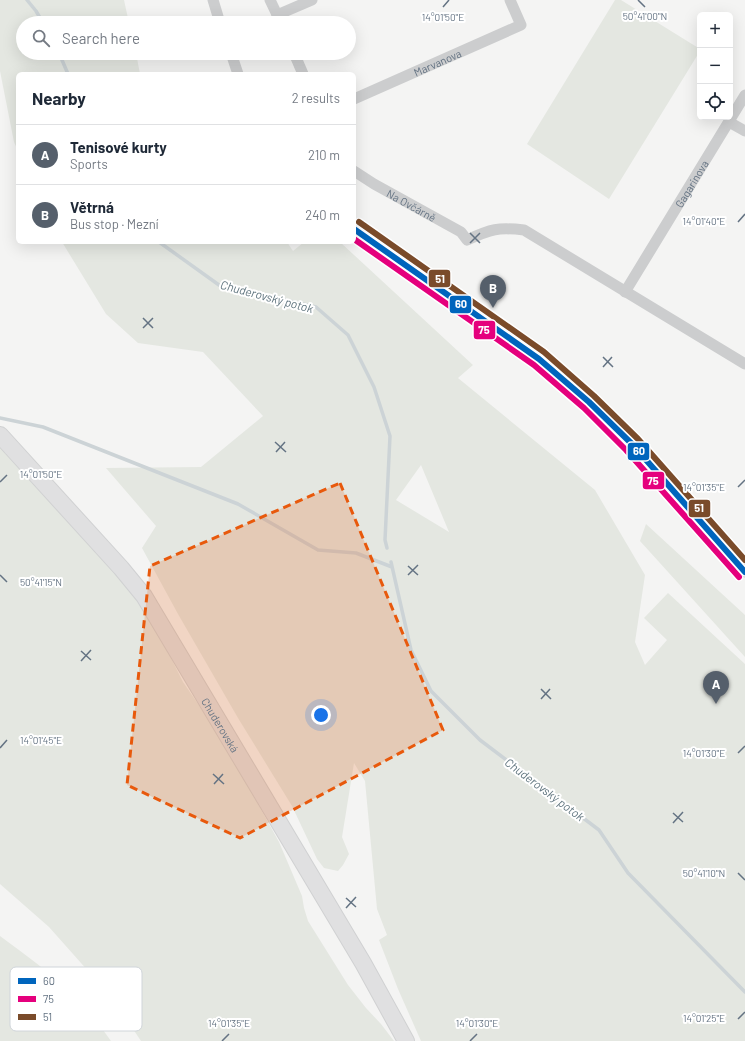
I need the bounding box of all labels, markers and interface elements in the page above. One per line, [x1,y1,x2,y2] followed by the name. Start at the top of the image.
[623,10,667,22] text: 50°41'00"N
[422,11,464,23] text: 14°01'50"E
[697,12,733,120] map controls
[697,12,733,48] button: +
[16,16,356,60] search box
[30,27,52,49] icon: search
[62,29,140,47] text: Search here
[411,46,463,78] street label: Marvanova
[697,48,733,84] button: −
[697,84,733,120] button: locate
[32,88,86,108] text: Nearby
[292,90,340,106] text: 2 results
[70,138,167,156] text: Tenisové kurty
[41,147,49,163] text: A
[308,147,340,163] text: 210 m
[70,156,108,172] text: Sports
[672,158,710,210] street label: Gagarinova
[385,186,439,224] street label: Na Ovčárně
[70,198,114,216] text: Větrná
[41,207,49,223] text: B
[305,207,340,223] text: 240 m
[683,215,725,227] text: 14°01'40"E
[70,216,159,232] text: Bus stop · Mezní
[428,269,451,288] line badge: 51
[435,272,445,285] text: 51
[480,275,506,308] pin: B
[219,277,315,315] water label: Chuderovský potok
[449,295,472,314] line badge: 60
[455,297,467,310] text: 60
[473,320,496,340] line badge: 75
[478,323,490,336] text: 75
[627,442,650,461] line badge: 60
[633,444,645,457] text: 60
[20,468,62,480] text: 14°01'50"E
[642,471,665,490] line badge: 75
[647,474,659,487] text: 75
[683,481,725,493] text: 14°01'35"E
[688,499,711,518] line badge: 51
[694,501,704,514] text: 51
[20,576,62,588] text: 50°41'15"N
[703,671,729,704] pin: A
[200,695,242,754] street label: Chuderovská
[311,705,331,725] your location
[20,734,62,746] text: 14°01'45"E
[683,747,725,759] text: 14°01'30"E
[503,755,588,823] water label: Chuderovský potok
[683,867,725,879] text: 50°41'10"N
[10,967,142,1031] legend
[43,974,55,987] text: 60
[43,992,54,1005] text: 75
[43,1010,52,1023] text: 51
[683,1012,725,1024] text: 14°01'25"E
[208,1017,250,1029] text: 14°01'35"E
[456,1017,498,1029] text: 14°01'30"E

